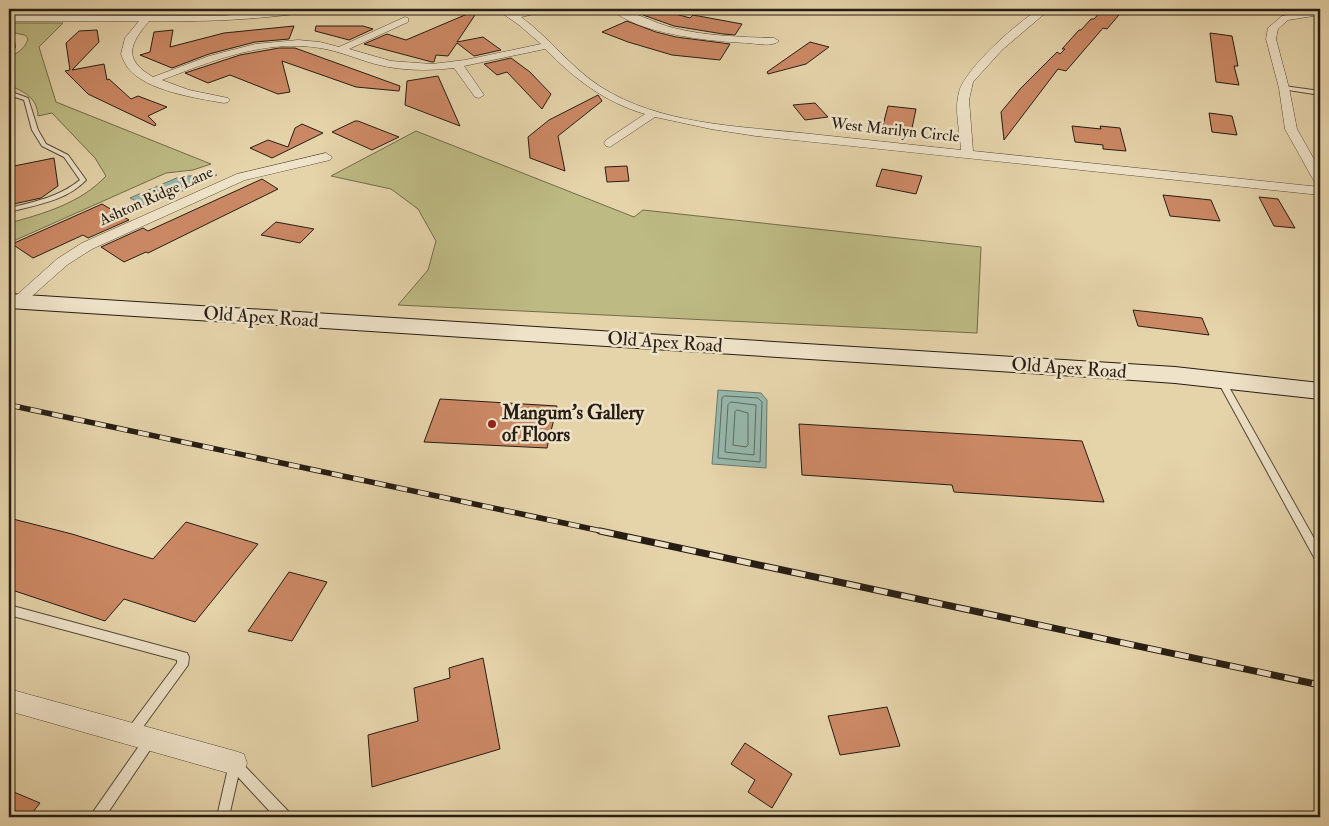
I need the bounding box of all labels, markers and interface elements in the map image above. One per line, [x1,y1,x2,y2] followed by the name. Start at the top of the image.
[829,113,961,147] street label: West Marilyn Circle
[95,162,216,231] street label: Ashton Ridge Lane
[203,301,320,334] street label: Old Apex Road
[607,326,724,359] street label: Old Apex Road
[1011,352,1128,385] street label: Old Apex Road
[501,401,644,447] place label: Mangum's Gallery of Floors
[486,418,498,430] marker: Mangum's Gallery of Floors

